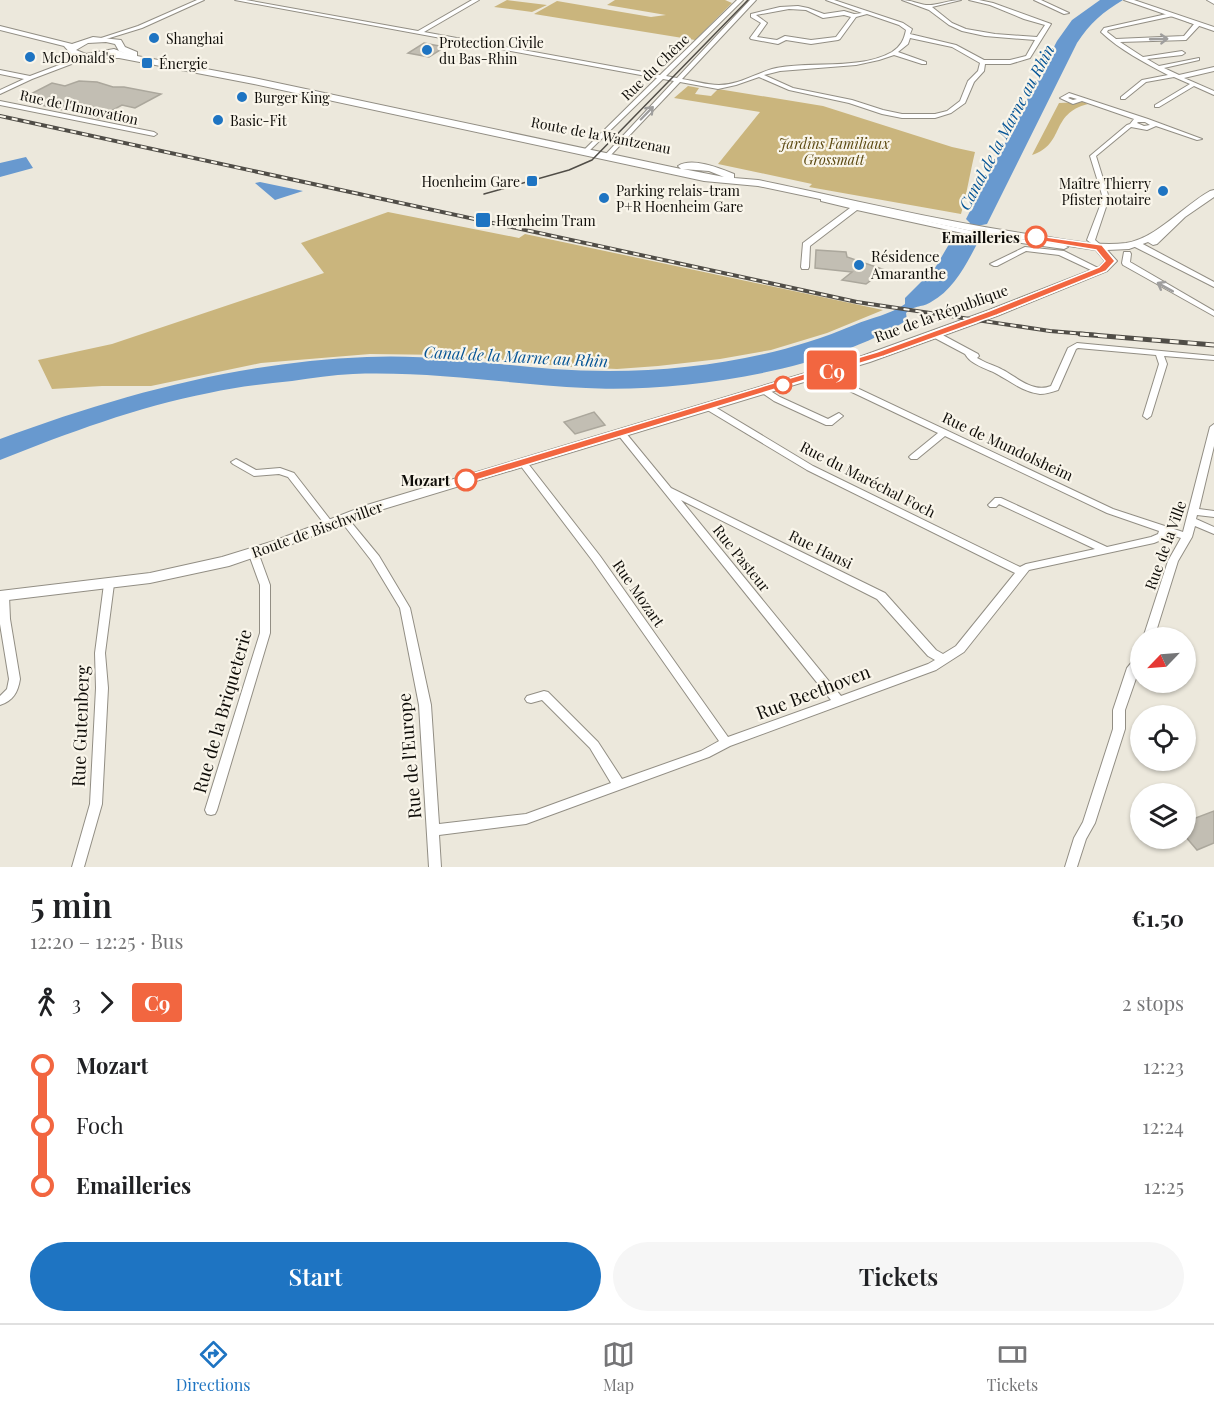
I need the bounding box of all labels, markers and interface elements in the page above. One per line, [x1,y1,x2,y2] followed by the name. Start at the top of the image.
[166,29,224,48] place label: Shanghai
[617,30,693,104] street label: Rue du Chêne
[147,31,161,45] marker: Shanghai
[439,33,544,68] place label: Protection Civile du Bas-Rhin
[1149,34,1169,45] one-way arrow
[953,41,1059,213] water label: Canal de la Marne au Rhin
[420,43,434,57] marker: Protection Civile du Bas-Rhin
[42,48,115,67] place label: McDonald's
[23,50,37,64] marker: McDonald's
[159,54,208,73] place label: Énergie
[140,56,154,70] marker: Énergie
[18,85,141,129] street label: Rue de l'Innovation
[254,88,330,107] place label: Burger King
[235,90,249,104] marker: Burger King
[640,106,654,121] one-way arrow
[230,111,288,130] place label: Basic-Fit
[529,112,673,158] street label: Route de la Wantzenau
[211,113,225,127] marker: Basic-Fit
[778,134,890,169] park label: Jardins Familiaux Grossmatt
[421,172,520,191] place label: Hoenheim Gare
[525,174,539,188] marker: Hoenheim Gare
[1059,174,1151,209] place label: Maître Thierry Pfister notaire
[616,181,743,216] place label: Parking relais-tram P+R Hoenheim Gare
[1156,184,1170,198] marker: Maître Thierry Pfister notaire
[597,191,611,205] marker: Parking relais-tram P+R Hoenheim Gare
[474,211,492,229] marker: Hœnheim Tram
[496,211,596,230] place label: Hœnheim Tram
[1025,226,1047,248] marker: Emailleries
[941,227,1020,247] place label: Emailleries
[870,246,946,283] place label: Résidence Amaranthe
[852,258,866,272] marker: Résidence Amaranthe
[871,279,1011,347] street label: Rue de la République
[1157,280,1174,292] one-way arrow
[423,341,609,371] water label: Canal de la Marne au Rhin
[805,350,859,389] line badge: C9
[819,356,845,384] text: C9
[774,376,792,394] unlabelled marker
[939,407,1077,485] street label: Rue de Mundolsheim
[797,436,939,522] street label: Rue du Maréchal Foch
[455,469,477,491] marker: Mozart
[401,470,451,490] place label: Mozart
[249,496,386,562] street label: Route de Bischwiller
[1140,498,1190,592] street label: Rue de la Ville
[709,520,775,596] street label: Rue Pasteur
[786,525,857,573] street label: Rue Hansi
[609,556,670,631] street label: Rue Mozart
[187,626,257,796] street label: Rue de la Briqueterie
[1130,627,1196,693] north arrow
[1130,627,1196,849] map controls
[753,659,874,725] street label: Rue Beethoven
[66,664,94,787] street label: Rue Gutenberg
[392,692,426,820] street label: Rue de l'Europe
[1130,705,1196,771] button: locate
[1130,783,1196,849] button: layers
[30,882,112,926] text: 5 min
[1132,903,1184,933] text: €1.50
[30,927,183,954] text: 12:20 – 12:25 · Bus
[30,986,63,1019] icon: walk
[90,986,123,1019] icon: forward
[144,988,170,1016] text: C9
[72,989,81,1016] text: 3
[1122,989,1184,1016] text: 2 stops
[76,1050,148,1080] text: Mozart
[1143,1052,1184,1079] text: 12:23
[76,1110,124,1140] text: Foch
[1142,1112,1184,1139] text: 12:24
[76,1170,191,1200] text: Emailleries
[1144,1172,1184,1199] text: 12:25
[30,1242,601,1311] button: Start
[613,1242,1184,1311] button: Tickets
[176,1338,251,1395] tab: Directions
[602,1338,635,1395] tab: Map
[987,1338,1038,1395] tab: Tickets

